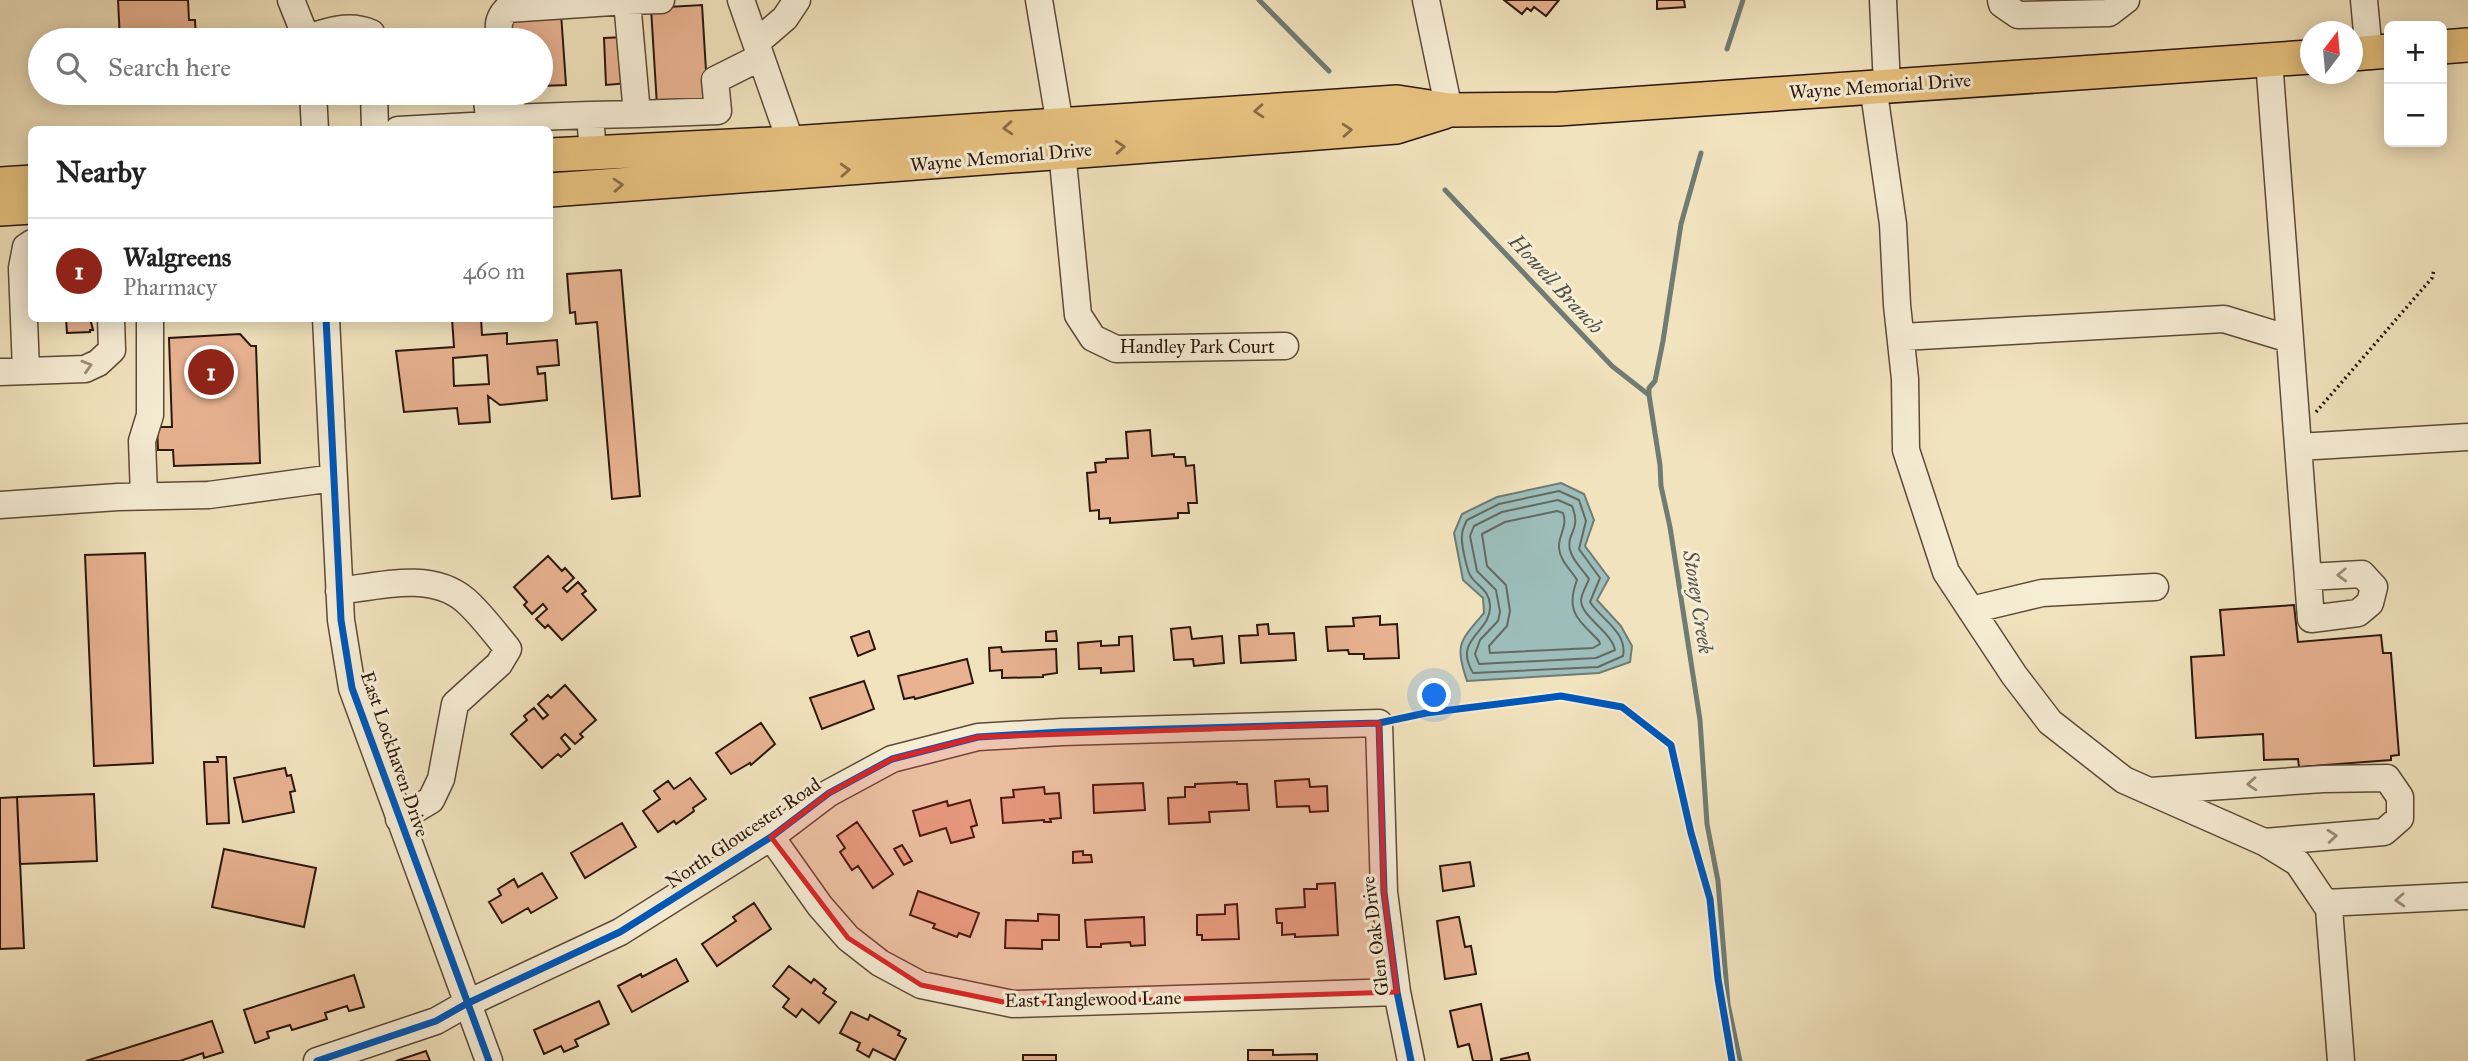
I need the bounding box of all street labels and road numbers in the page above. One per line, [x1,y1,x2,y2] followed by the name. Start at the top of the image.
[1788,68,1972,104] street label: Wayne Memorial Drive
[909,138,1093,176] street label: Wayne Memorial Drive
[1119,335,1275,358] street label: Handley Park Court
[356,668,434,840] street label: East Lockhaven Drive
[661,772,825,893] street label: North Gloucester Road
[1356,875,1394,997] street label: Glen Oak Drive
[1004,986,1182,1013] street label: East Tanglewood Lane

